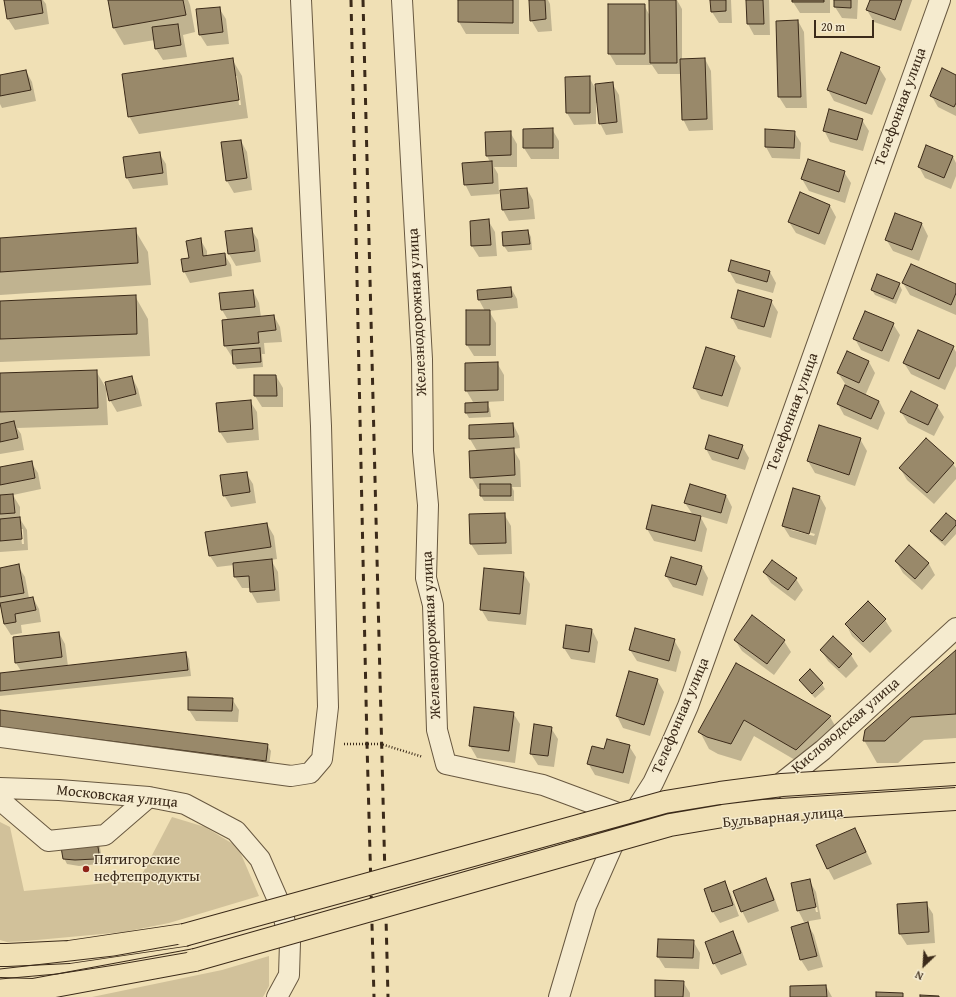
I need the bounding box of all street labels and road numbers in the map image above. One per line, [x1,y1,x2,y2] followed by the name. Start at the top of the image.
[871,45,931,169] street label: Телефонная улица
[405,228,431,396] street label: Железнодорожная улица
[763,350,823,474] street label: Телефонная улица
[419,551,445,719] street label: Железнодорожная улица
[648,655,714,777] street label: Телефонная улица
[788,674,904,778] street label: Кисловодская улица
[55,782,179,812] street label: Московская улица
[722,804,844,832] street label: Бульварная улица

